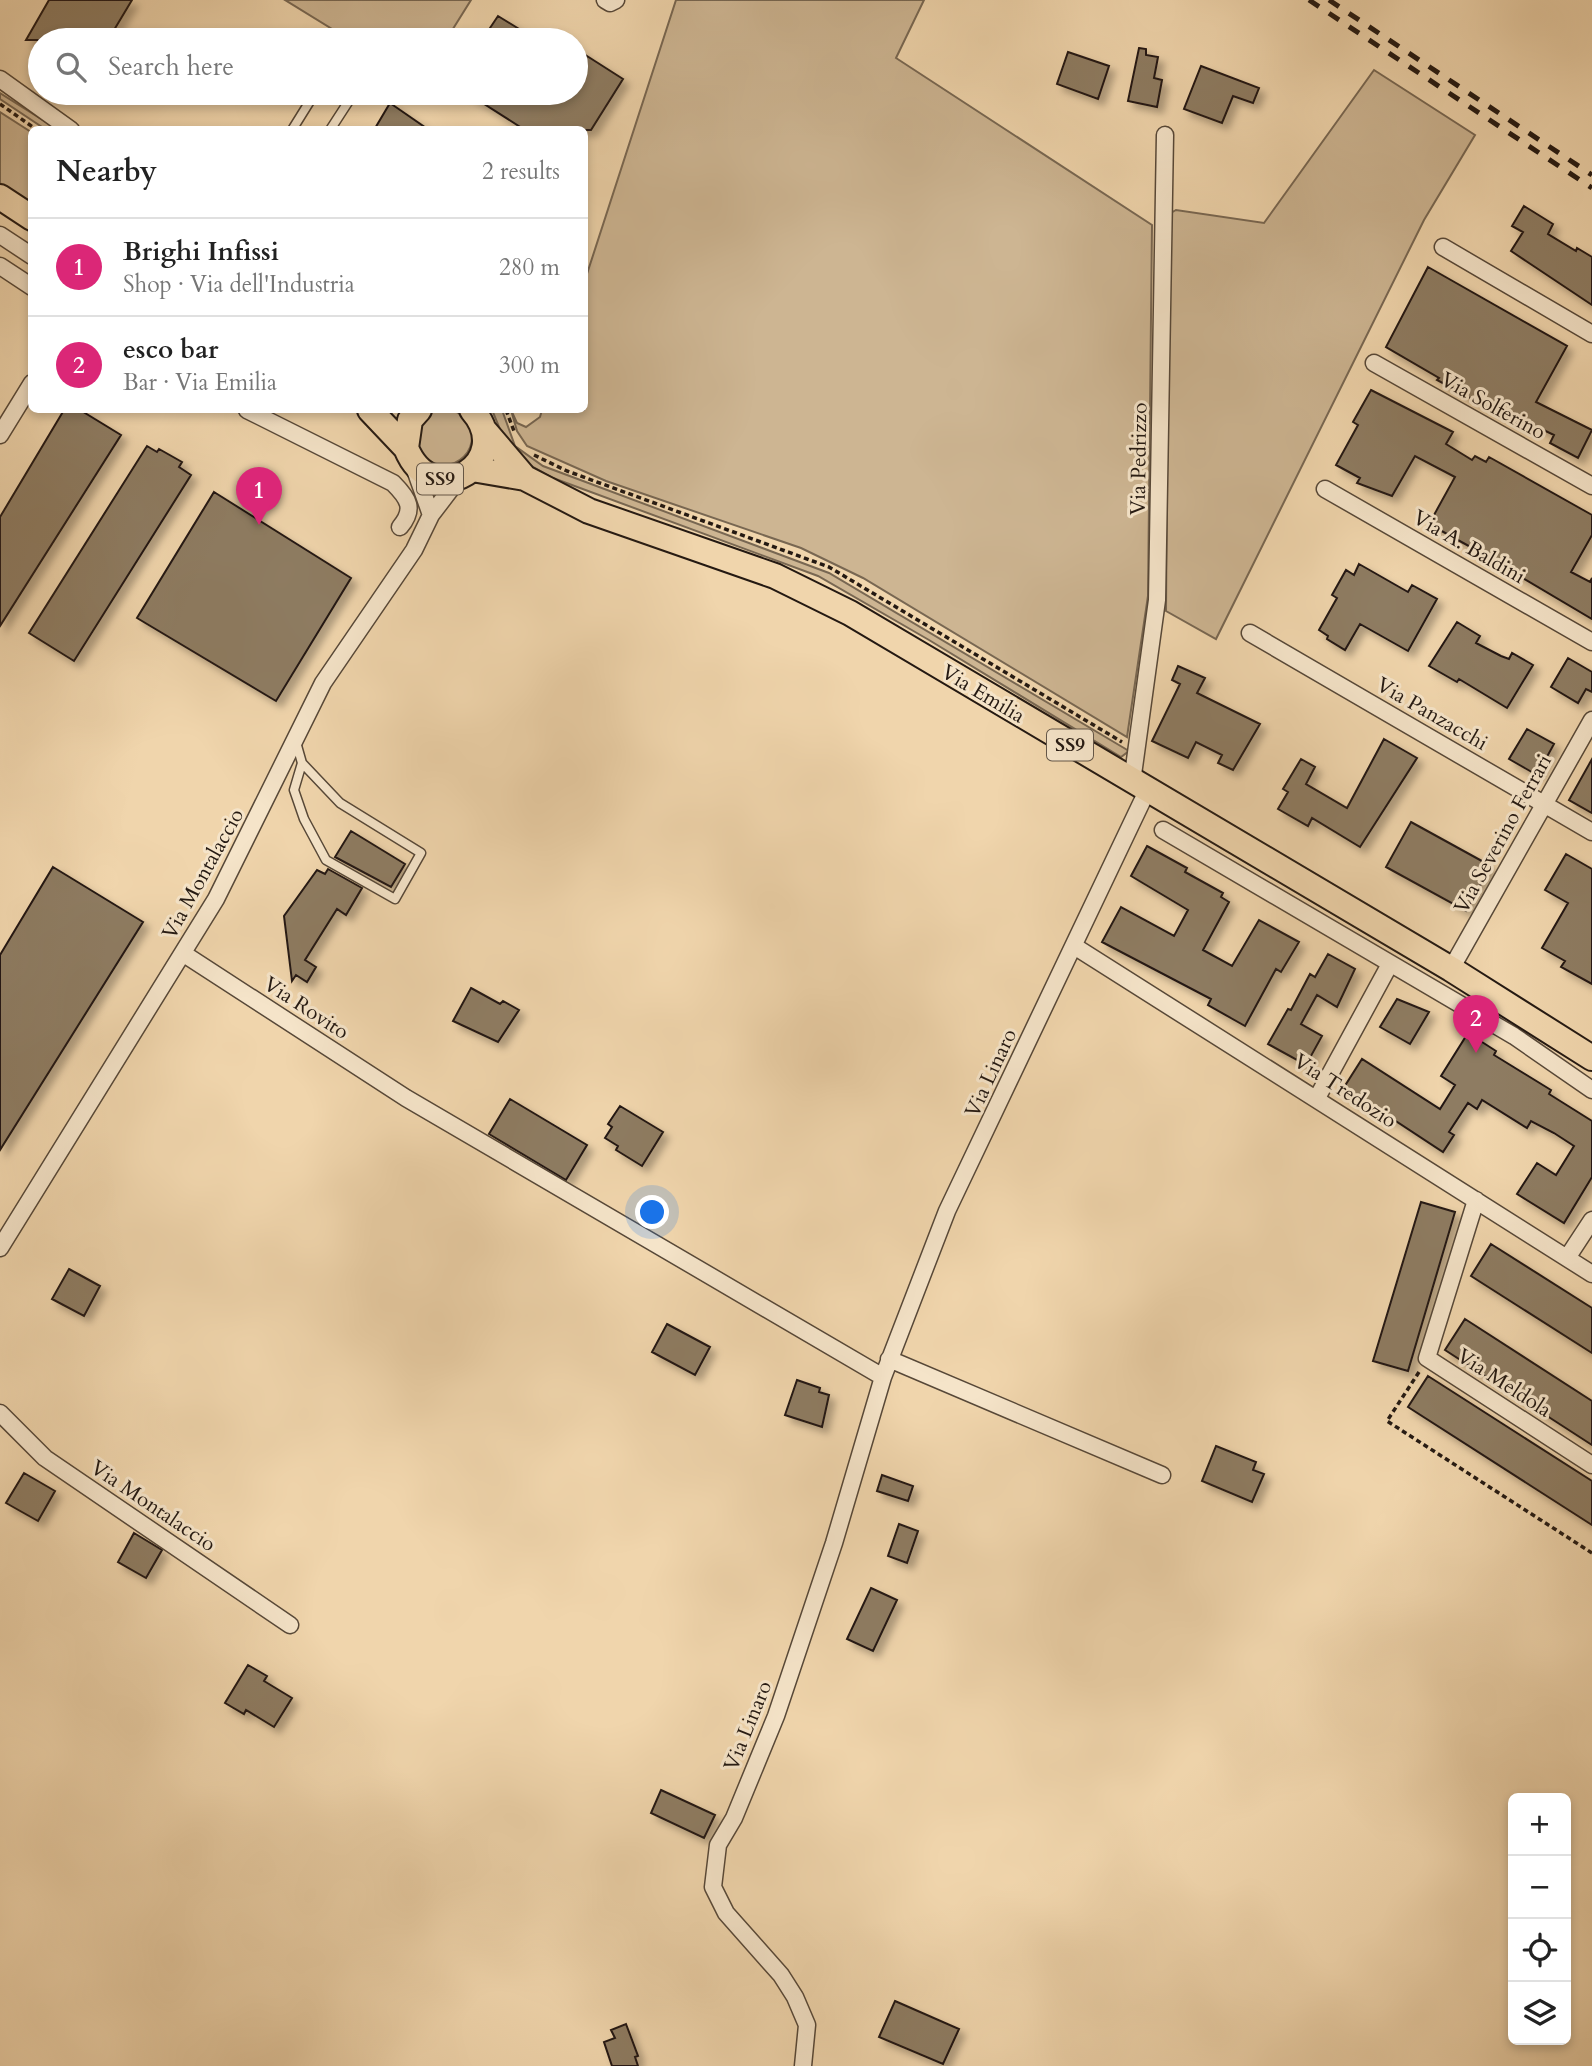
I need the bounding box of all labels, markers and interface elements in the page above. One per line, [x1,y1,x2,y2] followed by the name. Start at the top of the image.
[28,28,588,105] search box
[52,48,90,86] icon: search
[108,49,234,84] text: Search here
[56,151,157,192] text: Nearby
[482,156,560,187] text: 2 results
[123,234,279,269] text: Brighi Infissi
[73,252,85,283] text: 1
[499,252,560,283] text: 280 m
[123,269,355,300] text: Shop · Via dell'Industria
[123,332,219,367] text: esco bar
[73,350,85,381] text: 2
[499,350,560,381] text: 300 m
[1435,365,1551,447] street label: Via Solferino
[123,367,277,398] text: Bar · Via Emilia
[1124,402,1154,516] street label: Via Pedrizzo
[417,464,463,494] road number: SS9
[236,467,282,525] pin: 1
[1407,503,1531,591] street label: Via A. Baldini
[936,658,1030,730] street label: Via Emilia
[1371,670,1493,758] street label: Via Panzacchi
[1047,730,1093,760] road number: SS9
[1447,749,1559,919] street label: Via Severino Ferrari
[155,803,251,945] street label: Via Montalaccio
[258,970,354,1046] street label: Via Rovito
[1453,995,1499,1053] pin: 2
[958,1024,1024,1122] street label: Via Linaro
[1288,1047,1402,1135] street label: Via Tredozio
[635,1195,669,1229] your location
[1451,1342,1557,1424] street label: Via Meldola
[85,1453,221,1559] street label: Via Montalaccio
[717,1677,779,1775] street label: Via Linaro
[1508,1793,1571,2045] map controls
[1508,1793,1571,1856] button: +
[1508,1856,1571,1919] button: −
[1508,1919,1571,1982] button: locate
[1508,1982,1571,2045] button: layers

